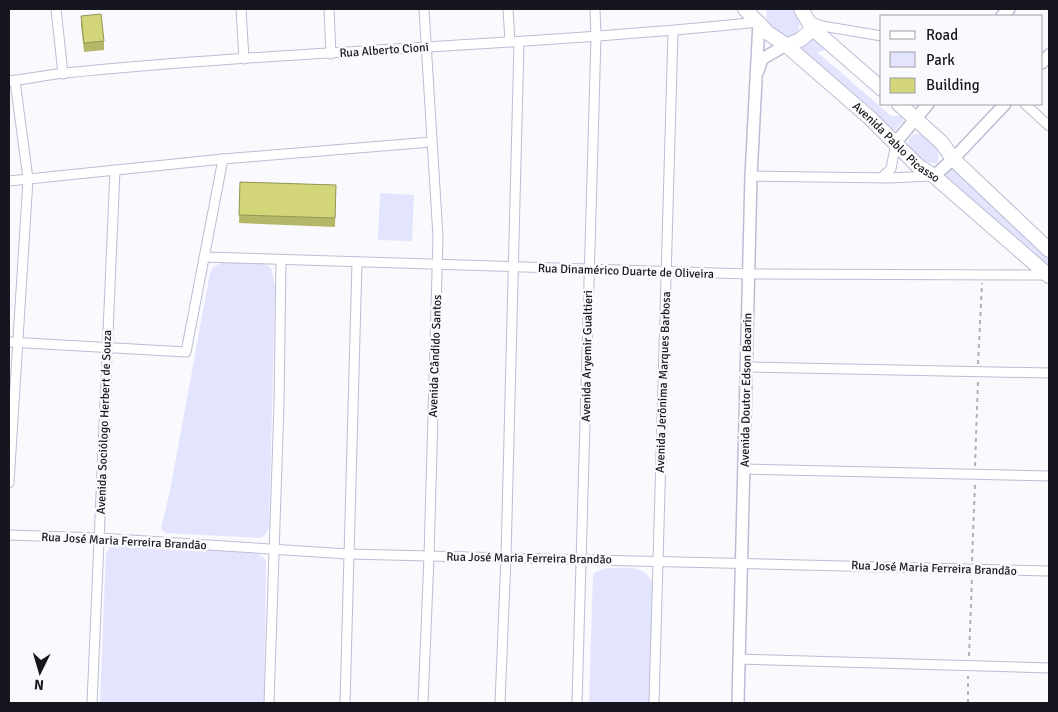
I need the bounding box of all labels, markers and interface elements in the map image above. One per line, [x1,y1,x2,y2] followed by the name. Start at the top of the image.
[880,15,1043,105] legend
[926,26,958,44] text: Road
[339,40,429,61] street label: Rua Alberto Cioni
[926,51,955,69] text: Park
[926,76,980,94] text: Building
[849,99,943,186] street label: Avenida Pablo Picasso
[538,261,714,282] street label: Rua Dinamérico Duarte de Oliveira
[579,290,596,422] street label: Avenida Aryemir Gualtieri
[653,291,674,473] street label: Avenida Jerônima Marques Barbosa
[426,294,445,418] street label: Avenida Cândido Santos
[738,313,755,467] street label: Avenida Doutor Edson Bacarin
[94,329,115,515] street label: Avenida Sociólogo Herbert de Souza
[41,530,207,553] street label: Rua José Maria Ferreira Brandão
[446,550,612,567] street label: Rua José Maria Ferreira Brandão
[851,558,1017,579] street label: Rua José Maria Ferreira Brandão
[15,647,65,697] north arrow
[33,676,45,693] text: N

